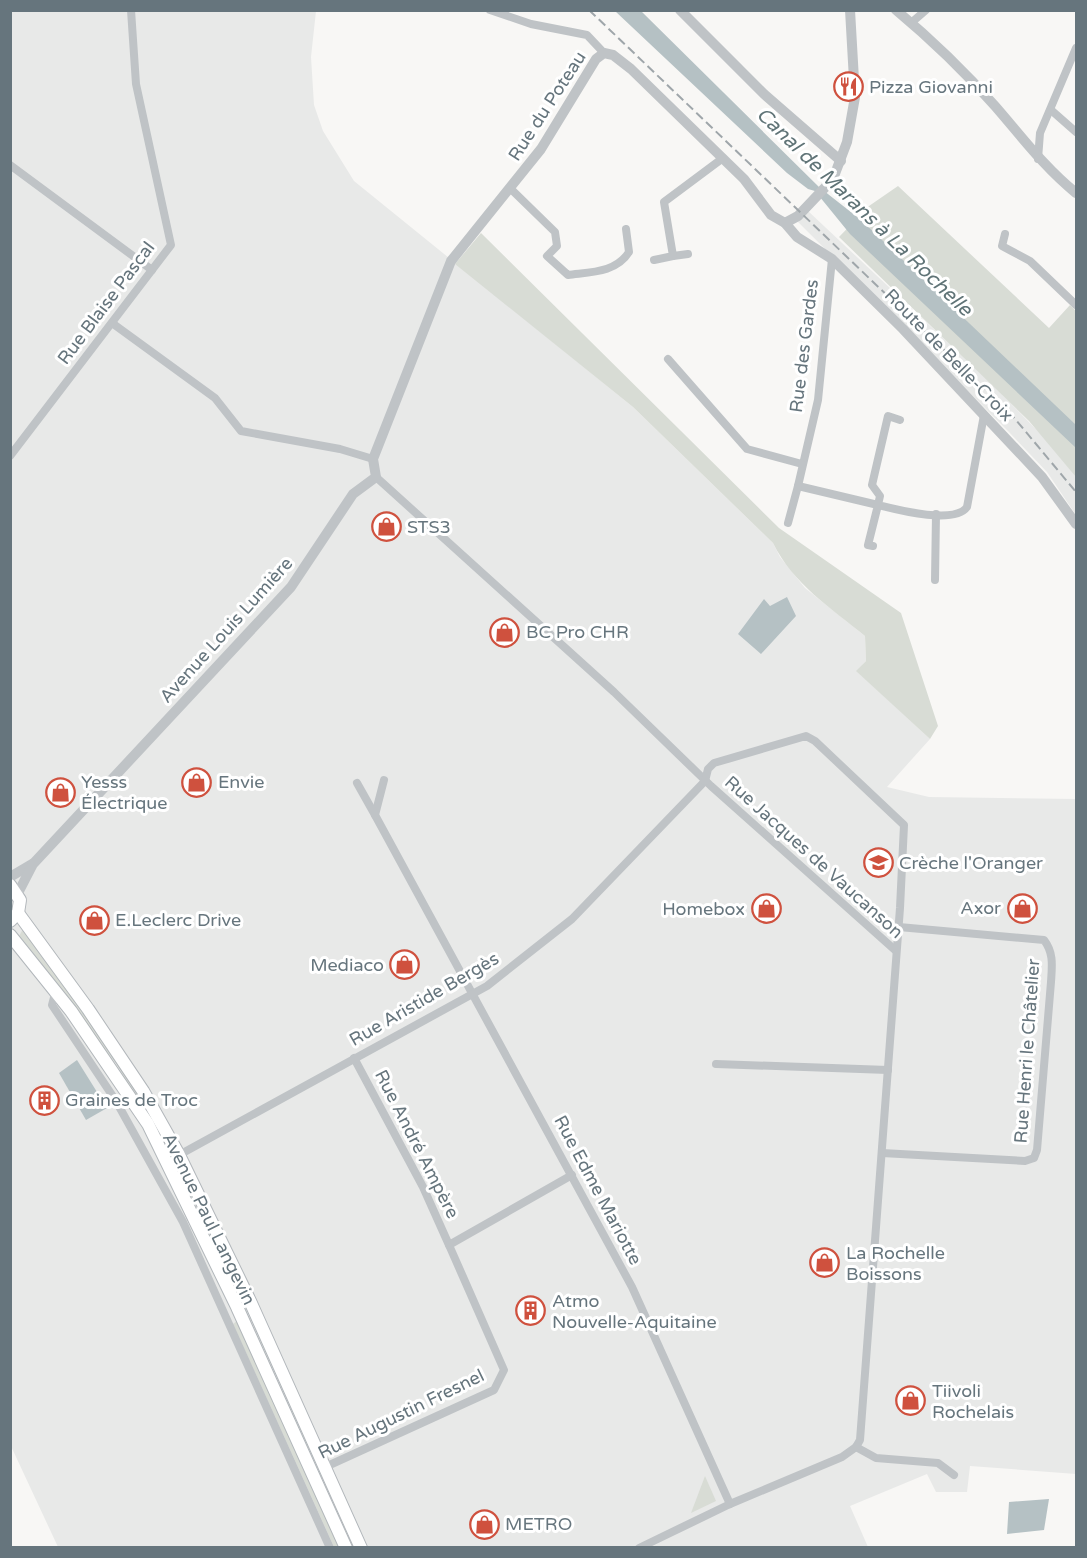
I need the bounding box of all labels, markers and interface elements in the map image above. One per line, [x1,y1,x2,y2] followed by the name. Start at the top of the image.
[503,47,591,165] street label: Rue du Poteau
[832,71,864,103] restaurant icon: Pizza Giovanni
[869,76,993,98] place label: Pizza Giovanni
[751,102,978,323] water label: Canal de Marans à La Rochelle
[53,237,159,369] street label: Rue Blaise Pascal
[785,278,823,414] street label: Rue des Gardes
[880,284,1018,426] street label: Route de Belle-Croix
[370,511,402,543] shop icon: STS3
[407,516,451,538] place label: STS3
[155,553,297,707] street label: Avenue Louis Lumière
[489,616,521,648] shop icon: BC Pro CHR
[526,621,629,643] place label: BC Pro CHR
[181,766,213,798] shop icon: Envie
[81,771,168,814] place label: Yesss Électrique
[218,771,264,793] place label: Envie
[720,771,908,943] street label: Rue Jacques de Vaucanson
[44,776,76,808] shop icon: Yesss Électrique
[862,847,894,879] school or university icon: Crèche l'Oranger
[899,852,1043,874] place label: Crèche l'Oranger
[1006,892,1038,924] shop icon: Axor
[750,893,782,925] shop icon: Homebox
[960,897,1001,919] place label: Axor
[662,898,745,920] place label: Homebox
[78,904,110,936] shop icon: E.Leclerc Drive
[115,909,241,931] place label: E.Leclerc Drive
[345,947,503,1051] street label: Rue Aristide Bergès
[389,949,421,981] shop icon: Mediaco
[310,954,384,976] place label: Mediaco
[1010,958,1044,1144] street label: Rue Henri le Châtelier
[370,1066,464,1222] street label: Rue André Ampère
[28,1084,60,1116] building icon: Graines de Troc
[65,1089,198,1111] place label: Graines de Troc
[549,1111,647,1269] street label: Rue Edme Mariotte
[158,1129,260,1309] street label: Avenue Paul Langevin
[846,1242,945,1285] place label: La Rochelle Boissons
[809,1247,841,1279] shop icon: La Rochelle Boissons
[552,1290,717,1333] place label: Atmo Nouvelle-Aquitaine
[515,1295,547,1327] building icon: Atmo Nouvelle-Aquitaine
[314,1364,488,1464] street label: Rue Augustin Fresnel
[932,1380,1014,1423] place label: Tiivoli Rochelais
[895,1385,927,1417] shop icon: Tiivoli Rochelais
[468,1508,500,1540] shop icon: METRO
[505,1513,572,1535] place label: METRO

